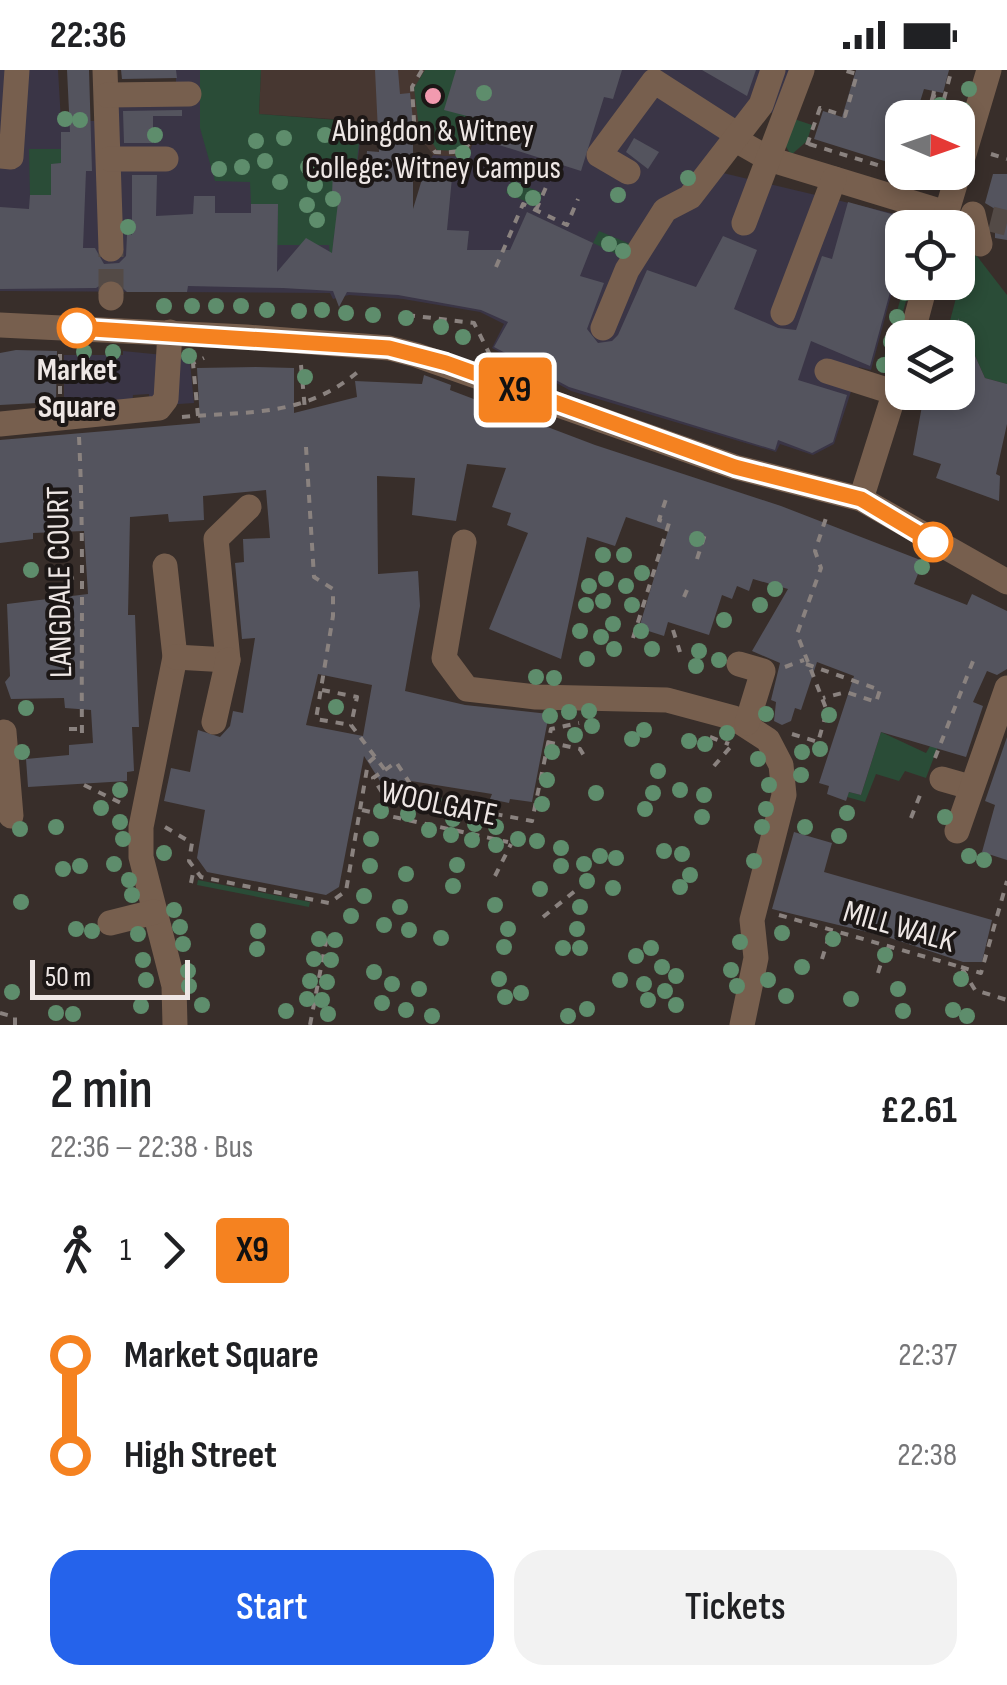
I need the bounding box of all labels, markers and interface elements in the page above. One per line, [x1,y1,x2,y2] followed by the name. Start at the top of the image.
[50,13,127,58] text: 22:36
[422,85,444,107] marker: Abingdon & Witney College: Witney Campus
[885,100,975,190] north arrow
[885,100,975,410] map controls
[305,112,561,188] place label: Abingdon & Witney College: Witney Campus
[885,210,975,300] button: locate
[58,309,96,347] marker: Market Square
[885,320,975,410] button: layers
[37,351,117,427] place label: Market Square
[470,358,560,422] line badge: X9
[499,369,531,412] text: X9
[39,486,81,678] street label: LANGDALE COURT
[914,523,952,561] unlabelled marker
[377,773,501,835] street label: WOOLGATE
[839,892,960,962] street label: MILL WALK
[30,955,190,1000] scale bar
[45,961,91,994] text: 50 m
[50,1057,153,1124] text: 2 min
[880,1088,957,1133] text: £2.61
[50,1128,253,1167] text: 22:36 – 22:38 · Bus
[50,1223,105,1278] icon: walk
[146,1223,201,1278] icon: forward
[236,1229,269,1272] text: X9
[120,1231,131,1270] text: 1
[124,1333,319,1378] text: Market Square
[898,1336,957,1375] text: 22:37
[124,1433,277,1478] text: High Street
[897,1436,957,1475] text: 22:38
[50,1550,494,1665] button: Start
[514,1550,957,1665] button: Tickets

